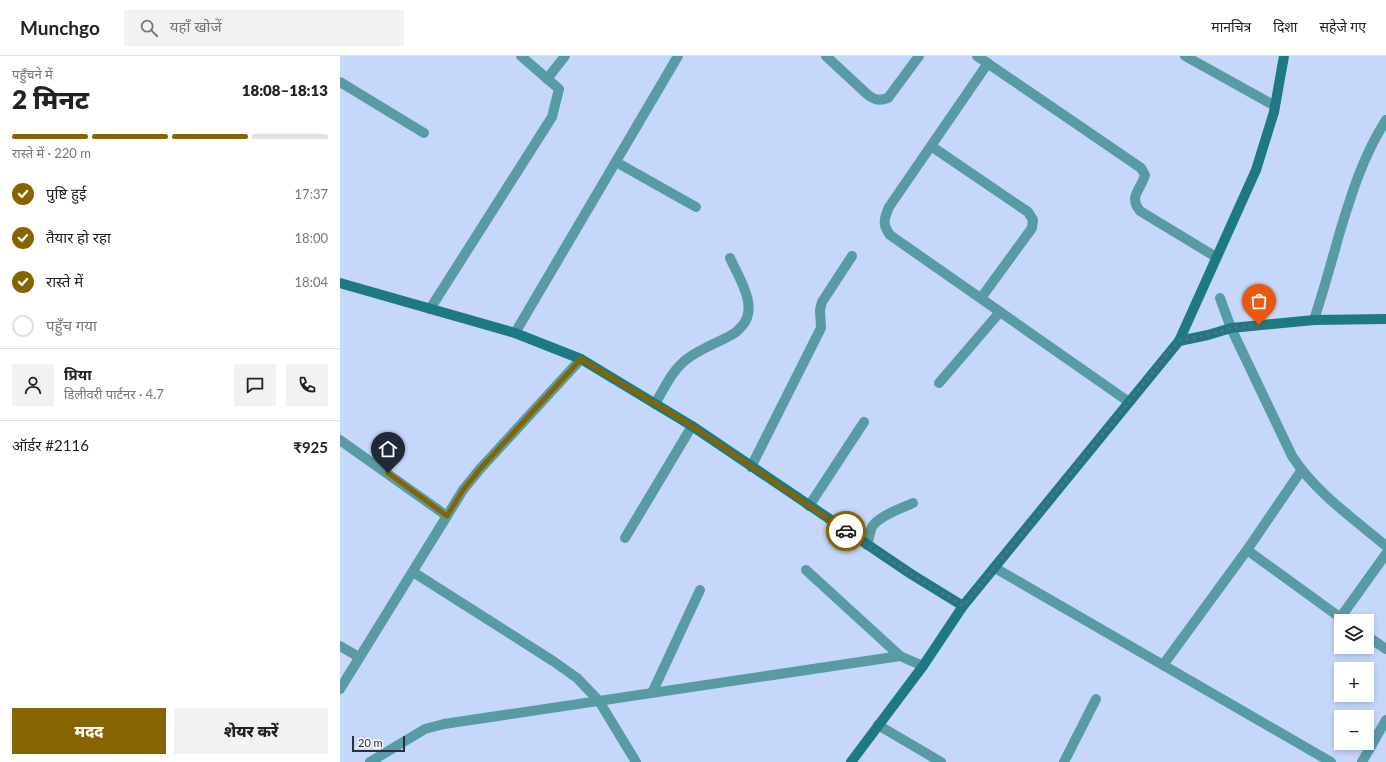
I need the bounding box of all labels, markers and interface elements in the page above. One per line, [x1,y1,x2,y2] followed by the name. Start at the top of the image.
[124,10,404,46] search box
[20,16,100,39] text: Munchgo
[138,17,160,39] icon: search
[170,17,222,35] text: यहाँ खोजें
[1211,18,1251,35] text: मानचित्र
[1273,18,1298,35] text: दिशा
[1320,18,1366,35] text: सहेजे गए
[12,66,53,82] text: पहुँचने में
[242,81,328,99] text: 18:08–18:13
[12,83,89,115] text: 2 मिनट
[12,145,91,161] text: रास्ते में · 220 m
[12,183,34,205] icon: check
[46,184,86,202] text: पुष्टि हुई
[295,186,328,202] text: 17:37
[12,227,34,249] icon: check
[46,228,111,246] text: तैयार हो रहा
[295,230,328,246] text: 18:00
[12,271,34,293] icon: check
[46,272,83,290] text: रास्ते में
[295,274,328,290] text: 18:04
[1242,284,1276,325] pin
[1248,290,1270,312] icon: bag
[46,316,97,334] text: पहुँच गया
[12,364,54,406] button: person
[234,364,276,406] button: chat
[286,364,328,406] button: phone
[64,365,92,383] text: प्रिया
[64,386,164,402] text: डिलीवरी पार्टनर · 4.7
[371,432,405,473] pin
[12,436,89,454] text: ऑर्डर #2116
[293,438,328,456] text: ₹925
[377,438,399,460] icon: home
[826,511,866,551] courier
[835,520,857,542] icon: car
[1334,614,1374,750] map controls
[1334,614,1374,654] button: layers
[1334,662,1374,702] button: +
[12,708,166,754] button: मदद
[174,708,328,754] button: शेयर करें
[1334,710,1374,750] button: −
[352,734,405,753] scale bar
[358,736,383,749] text: 20 m

